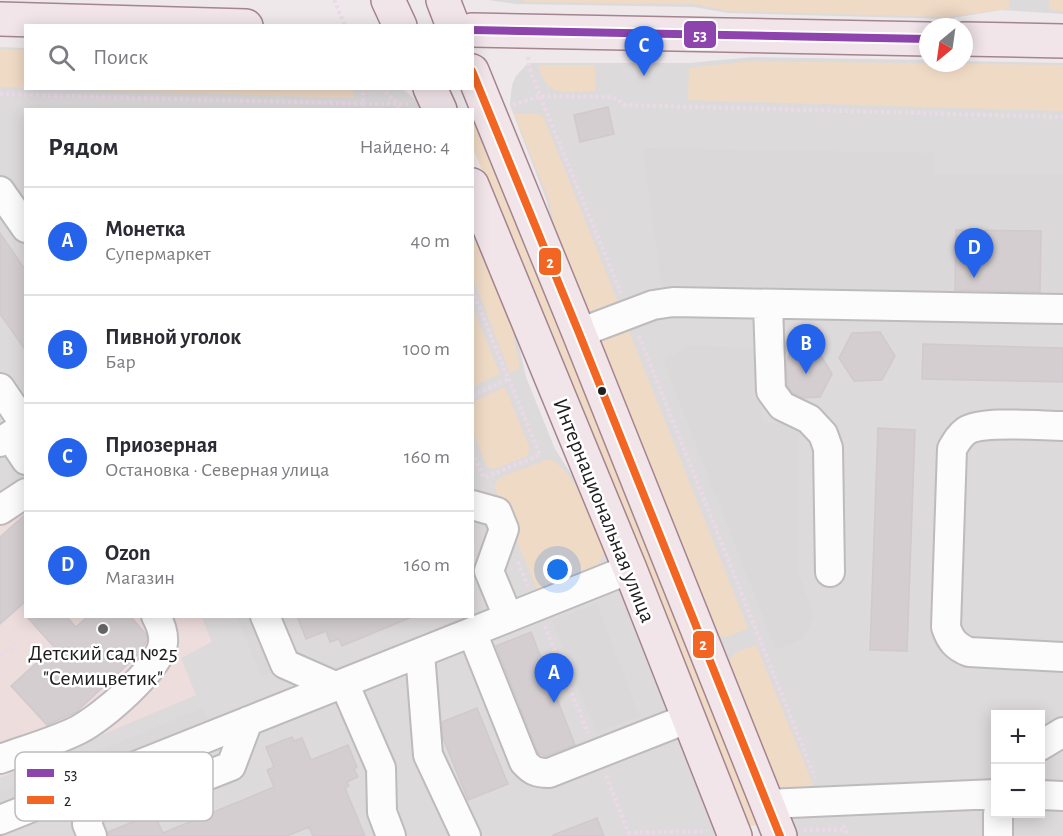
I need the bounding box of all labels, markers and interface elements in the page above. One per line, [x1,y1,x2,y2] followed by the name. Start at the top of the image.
[919,18,973,72] north arrow
[683,20,717,49] line badge: 53
[24,24,474,90] search box
[624,26,664,76] pin: C
[693,27,707,43] text: 53
[45,41,78,74] icon: search
[93,46,148,68] text: Поиск
[48,134,119,160] text: Рядом
[360,137,450,157] text: Найдено: 4
[105,218,185,240] text: Монетка
[954,228,994,278] pin: D
[62,231,74,251] text: A
[411,231,450,251] text: 40 m
[105,244,211,264] text: Супермаркет
[538,247,562,276] line badge: 2
[546,255,554,271] text: 2
[786,324,826,374] pin: B
[105,326,241,348] text: Пивной уголок
[62,339,73,359] text: B
[403,339,450,359] text: 100 m
[105,352,136,372] text: Бар
[596,385,608,397] unlabelled marker
[549,395,659,626] street label: Интернациональная улица
[105,434,218,456] text: Приозерная
[62,447,73,467] text: C
[404,447,450,467] text: 160 m
[105,460,329,480] text: Остановка · Северная улица
[105,542,151,564] text: Ozon
[61,555,74,575] text: D
[404,555,450,575] text: 160 m
[543,555,572,584] your location
[105,568,175,588] text: Магазин
[96,622,110,636] marker: Детский сад №25 "Семицветик"
[692,630,715,659] line badge: 2
[699,637,707,653] text: 2
[28,642,178,689] place label: Детский сад №25 "Семицветик"
[534,654,574,703] pin: A
[991,710,1045,818] map controls
[991,710,1045,764] button: +
[15,752,213,821] legend
[991,764,1045,818] button: −
[64,766,77,782] text: 53
[64,793,71,809] text: 2

